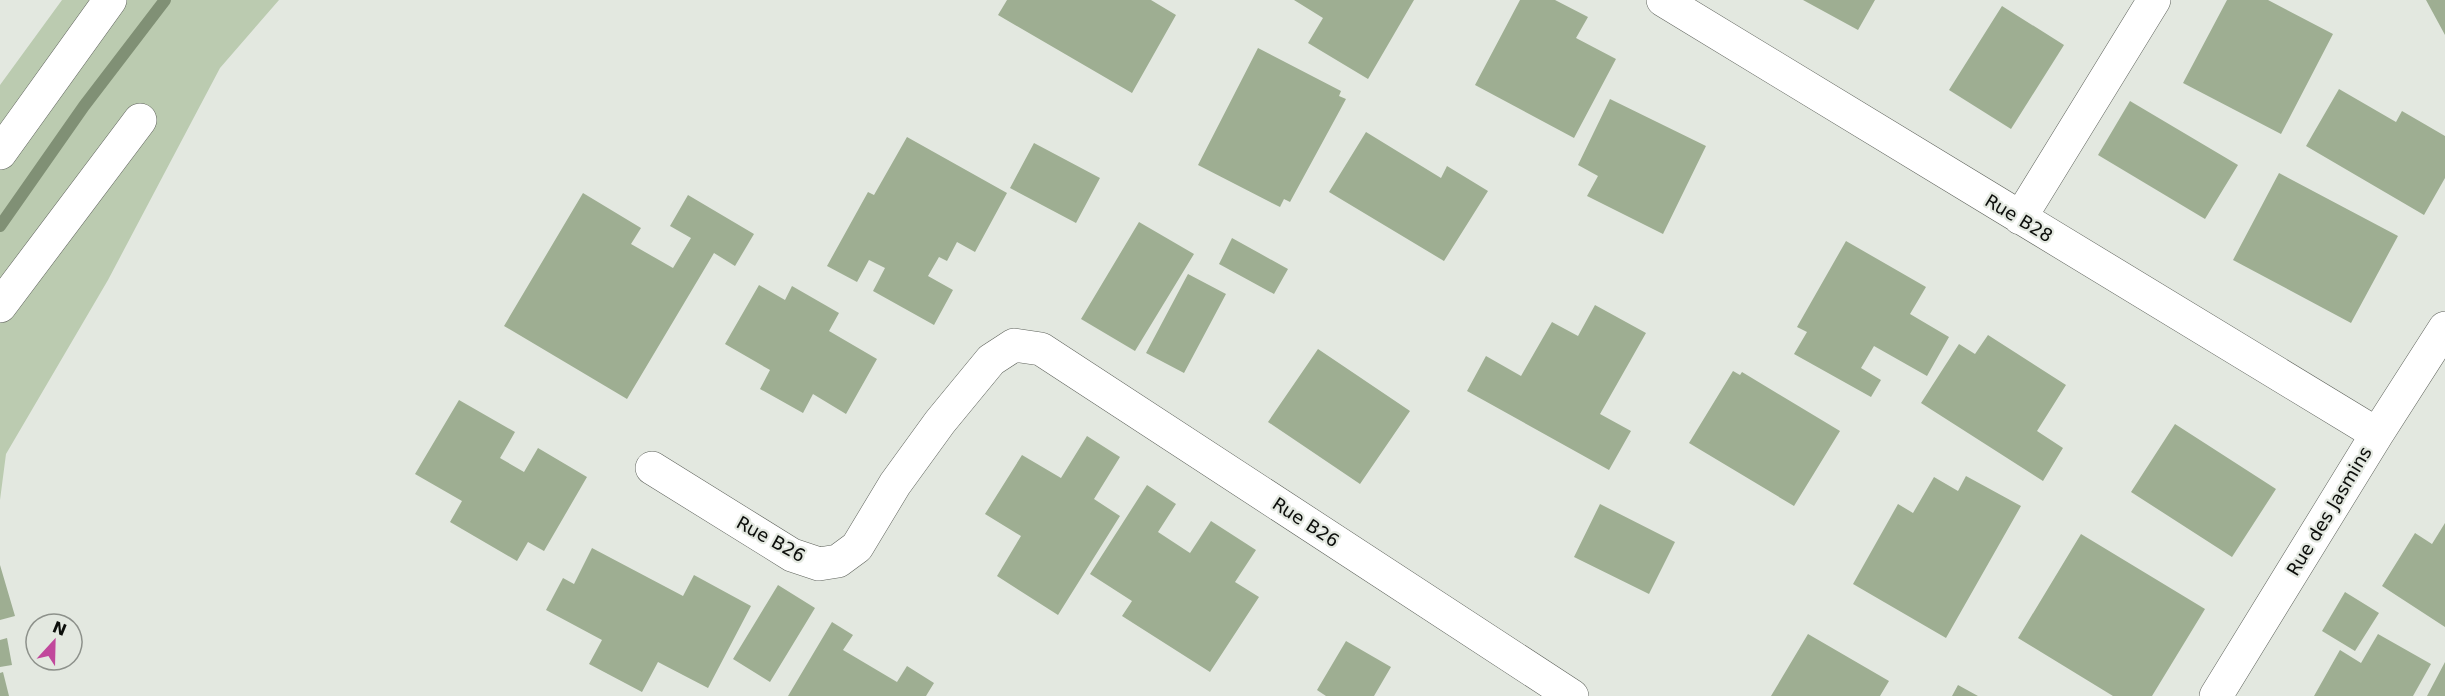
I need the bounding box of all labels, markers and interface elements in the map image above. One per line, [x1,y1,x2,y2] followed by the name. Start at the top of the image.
[1981,190,2057,246] street label: Rue B28
[2282,443,2376,579] street label: Rue des Jasmins
[1269,493,1343,551] street label: Rue B26
[733,512,809,566] street label: Rue B26
[24,612,84,672] north arrow
[50,617,69,640] text: N

